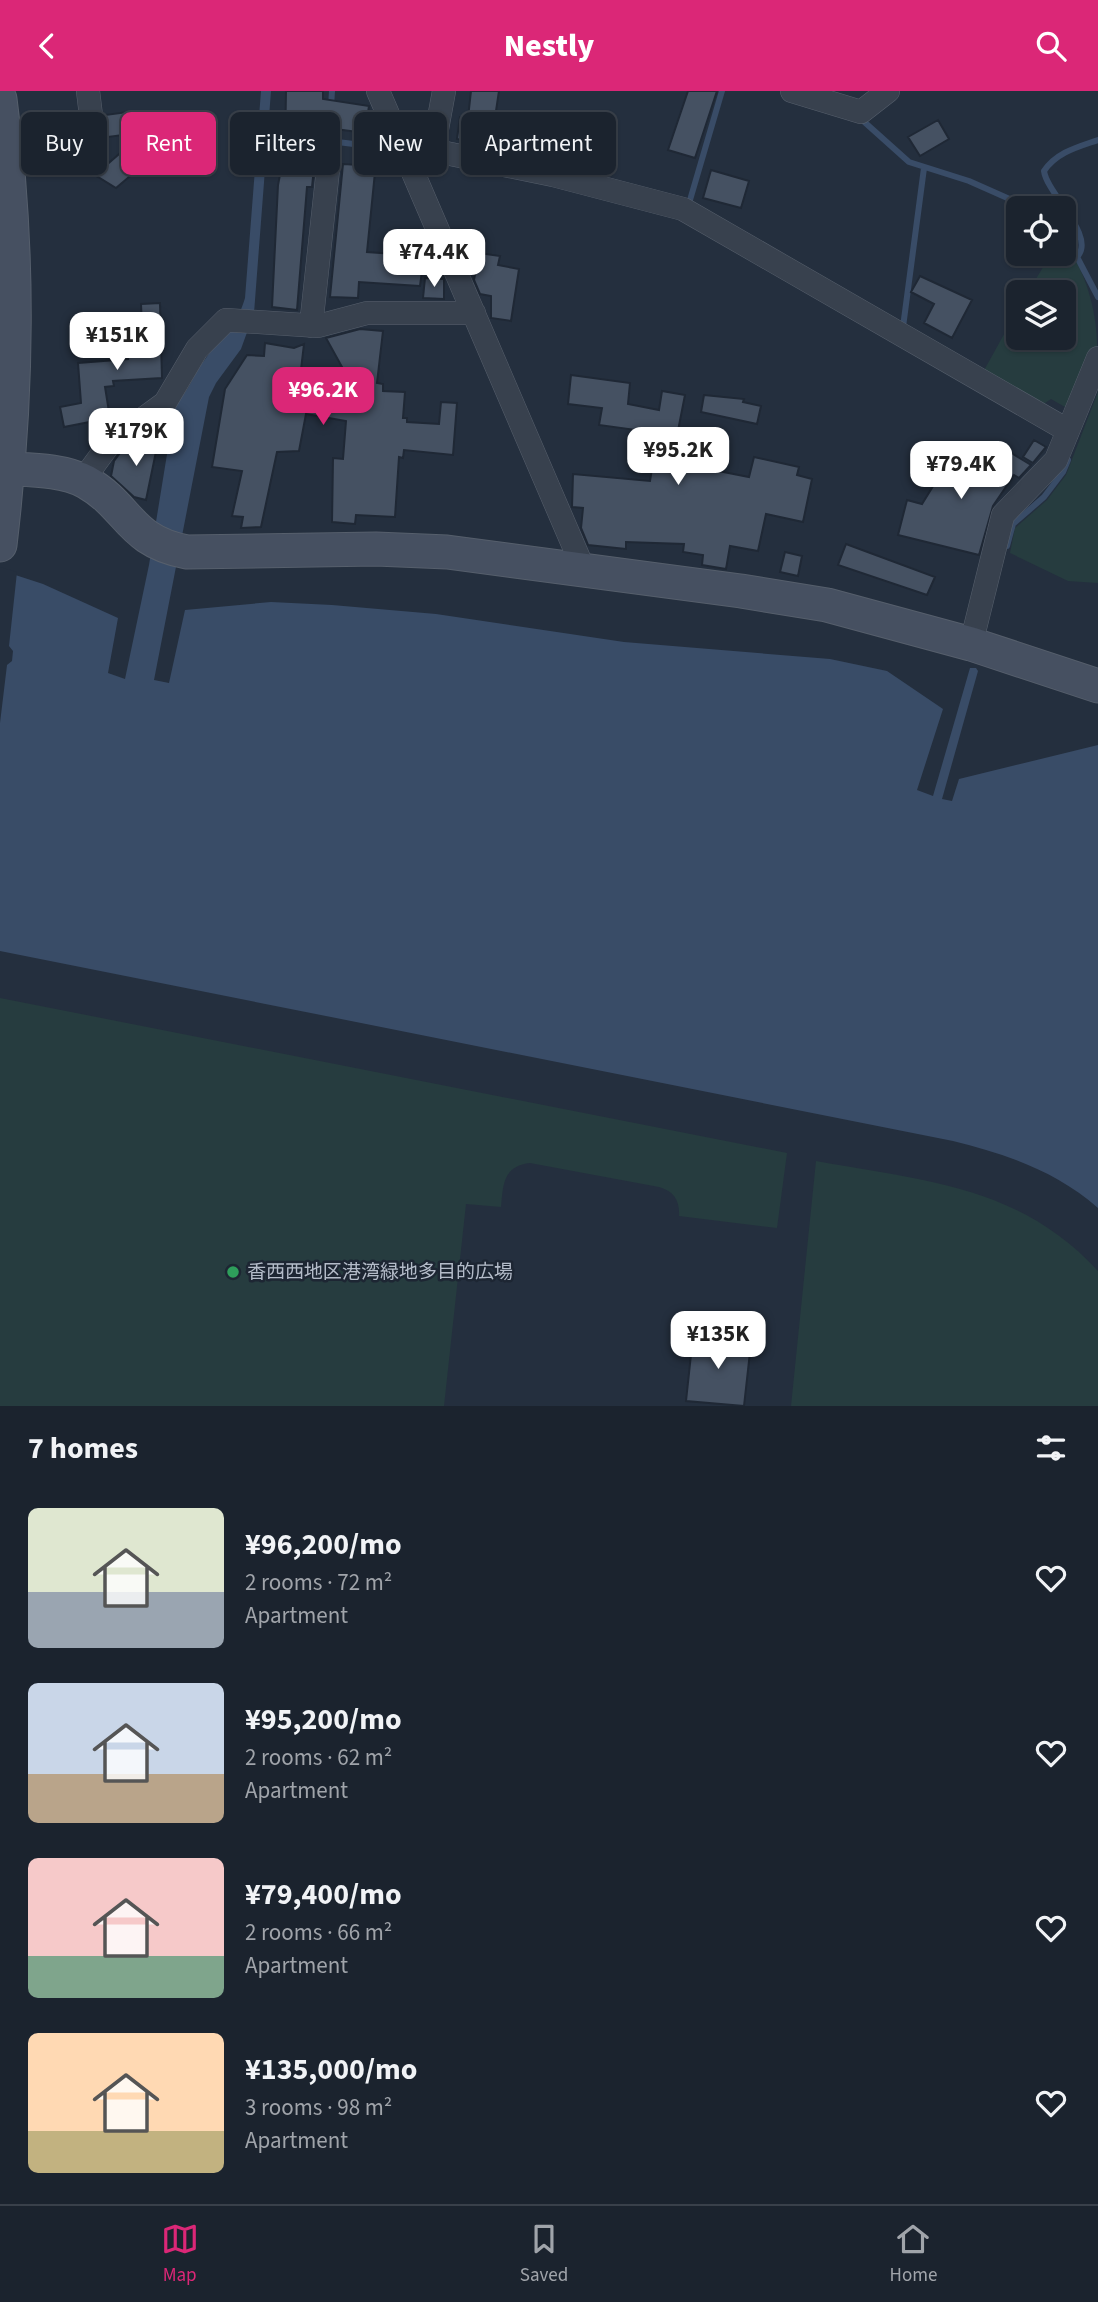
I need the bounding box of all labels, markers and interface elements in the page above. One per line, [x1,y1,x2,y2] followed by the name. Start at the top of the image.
[504,23,594,69] text: Nestly
[28,27,66,65] icon: back
[1032,27,1070,65] icon: search
[21,112,107,175] chip: Buy
[121,112,216,175] chip: Rent
[230,112,340,175] chip: Filters
[354,112,447,175] chip: New
[461,112,616,175] chip: Apartment
[1006,196,1076,350] map controls
[1006,196,1076,266] button: locate
[377,229,491,289] pin: ¥74.4K
[399,235,469,268] text: ¥74.4K
[1006,280,1076,350] button: layers
[68,313,166,372] pin: ¥151K
[86,318,148,351] text: ¥151K
[266,367,380,427] pin: ¥96.2K
[288,373,358,406] text: ¥96.2K
[87,409,185,468] pin: ¥179K
[105,414,167,447] text: ¥179K
[621,427,735,487] pin: ¥95.2K
[643,433,713,466] text: ¥95.2K
[904,441,1018,501] pin: ¥79.4K
[926,447,996,480] text: ¥79.4K
[247,1259,513,1286] place label: 香西西地区港湾緑地多目的広場
[225,1264,241,1280] marker: 香西西地区港湾緑地多目的広場
[669,1311,767,1371] pin: ¥135K
[687,1317,749,1350] text: ¥135K
[28,1427,138,1470] text: 7 homes
[1032,1429,1070,1467] icon: filters
[245,1523,402,1566] text: ¥96,200/mo
[84,1536,168,1620] icon: home
[1032,1559,1070,1597] icon: heart
[245,1566,392,1599] text: 2 rooms · 72 m²
[245,1599,348,1632] text: Apartment
[245,1698,402,1741] text: ¥95,200/mo
[84,1711,168,1795] icon: home
[1032,1734,1070,1772] icon: heart
[245,1741,392,1774] text: 2 rooms · 62 m²
[245,1774,348,1807] text: Apartment
[245,1873,402,1916] text: ¥79,400/mo
[84,1886,168,1970] icon: home
[1032,1909,1070,1947] icon: heart
[245,1916,392,1949] text: 2 rooms · 66 m²
[245,1949,348,1982] text: Apartment
[245,2048,417,2091] text: ¥135,000/mo
[84,2061,168,2145] icon: home
[1032,2084,1070,2122] icon: heart
[245,2091,392,2124] text: 3 rooms · 98 m²
[245,2124,348,2157] text: Apartment
[161,2220,199,2289] tab: Map
[520,2220,568,2289] tab: Saved
[890,2220,937,2289] tab: Home

